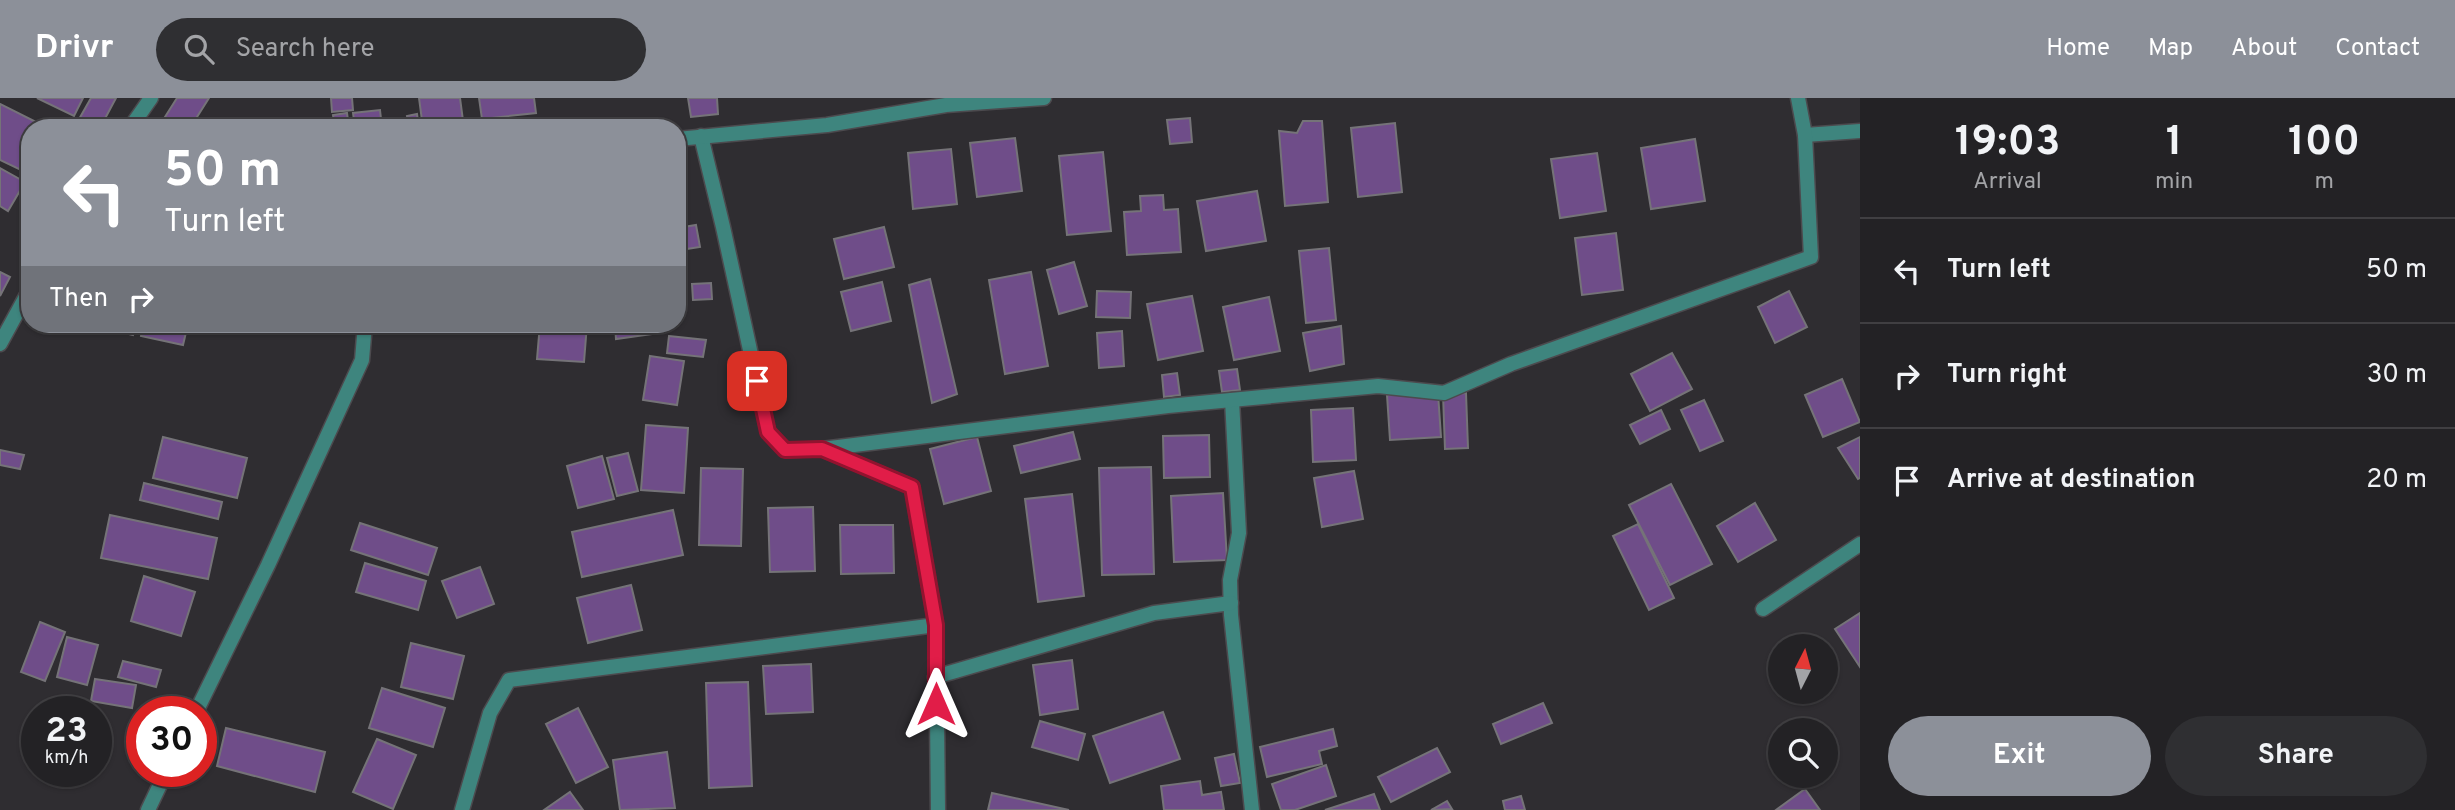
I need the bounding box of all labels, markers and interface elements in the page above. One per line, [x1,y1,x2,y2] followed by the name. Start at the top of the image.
[156,18,646,81] search box
[35,28,114,70] text: Drivr
[180,30,218,68] icon: search
[236,33,375,66] text: Search here
[2046,34,2110,64] text: Home
[2148,34,2193,64] text: Map
[2231,34,2297,64] text: About
[2335,34,2420,64] text: Contact
[1955,117,2060,170] text: 19:03
[2166,117,2183,170] text: 1
[2288,117,2360,170] text: 100
[164,142,281,204] text: 50 m
[49,147,140,238] icon: left
[1973,168,2042,197] text: Arrival
[2155,168,2193,197] text: min
[2314,168,2334,197] text: m
[164,203,285,243] text: Turn left
[1888,252,1926,290] icon: left
[1947,254,2051,287] text: Turn left
[2366,254,2427,287] text: 50 m
[122,280,160,318] icon: right
[49,283,108,316] text: Then
[727,351,787,411] pin
[1888,357,1926,395] icon: right
[1947,359,2067,392] text: Turn right
[2367,359,2427,392] text: 30 m
[738,362,776,400] icon: arrive
[1888,462,1926,500] icon: arrive
[1947,464,2195,497] text: Arrive at destination
[2366,464,2427,497] text: 20 m
[1768,634,1838,704] north arrow
[1768,634,1838,788] map controls
[899,667,973,741] position arrow
[126,696,217,787] speed limit sign: 30
[45,710,88,754] text: 23
[1888,716,2151,796] button: Exit
[2165,716,2427,796] button: Share
[1768,718,1838,788] button: search
[45,747,88,770] text: km/h

